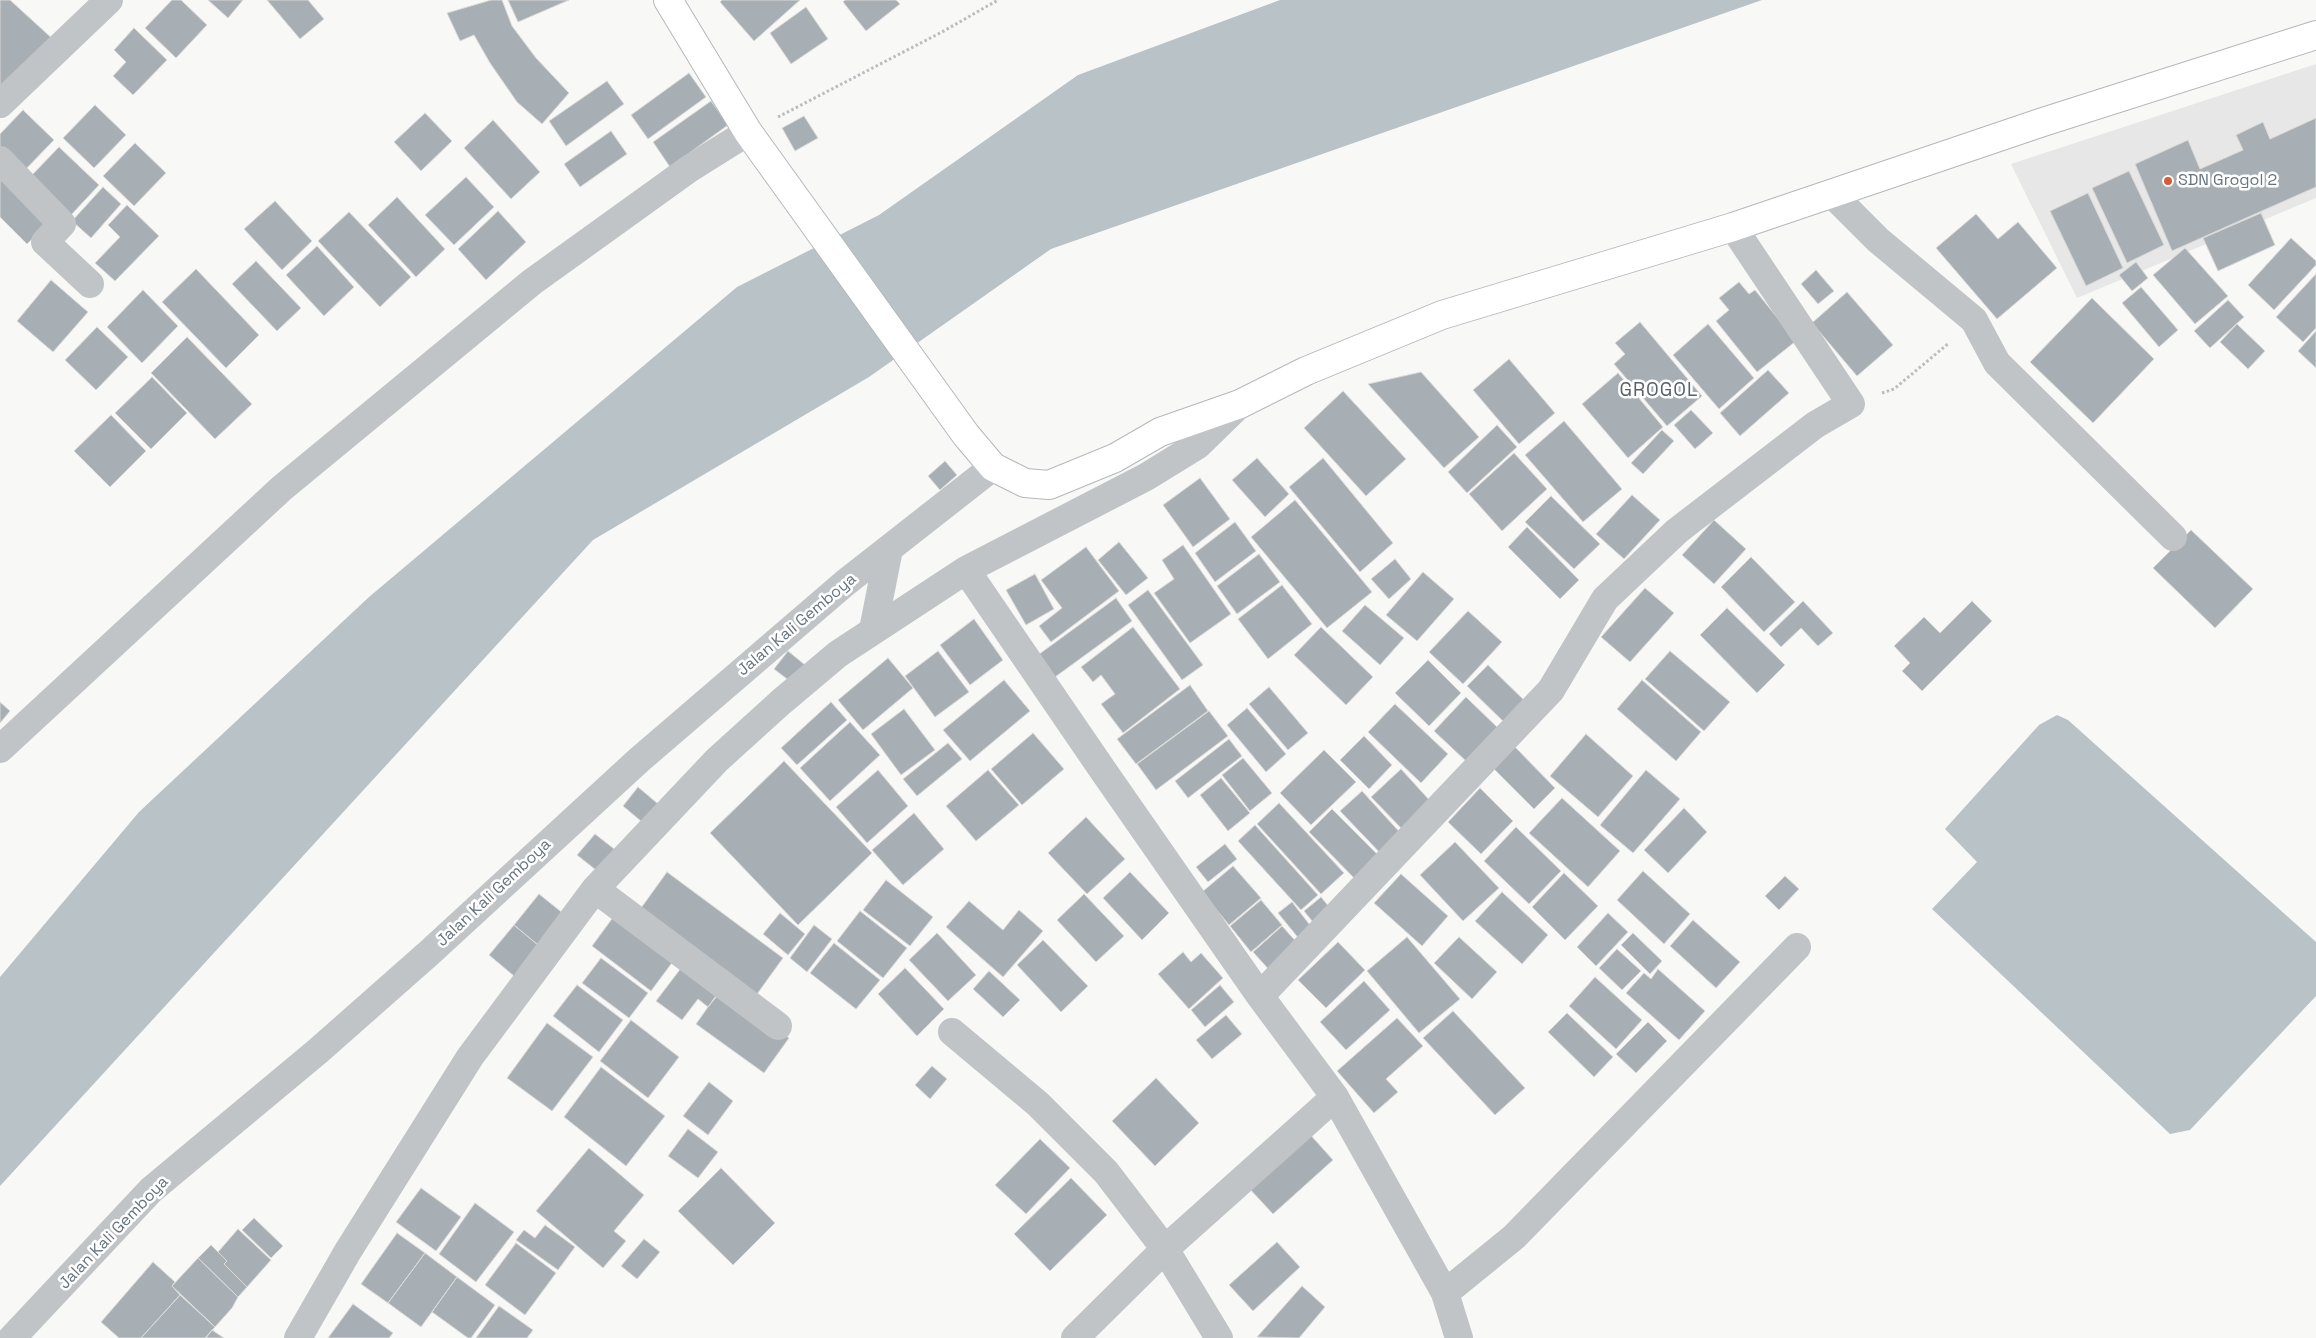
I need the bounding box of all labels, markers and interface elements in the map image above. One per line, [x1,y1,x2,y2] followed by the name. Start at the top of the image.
[2178,171,2277,191] place label: SDN Grogol 2
[2162,175,2174,187] marker: SDN Grogol 2
[1619,380,1699,402] district label: GROGOL
[734,570,860,680] street label: Jalan Kali Gemboya
[433,835,555,951] street label: Jalan Kali Gemboya
[55,1173,173,1293] street label: Jalan Kali Gemboya

